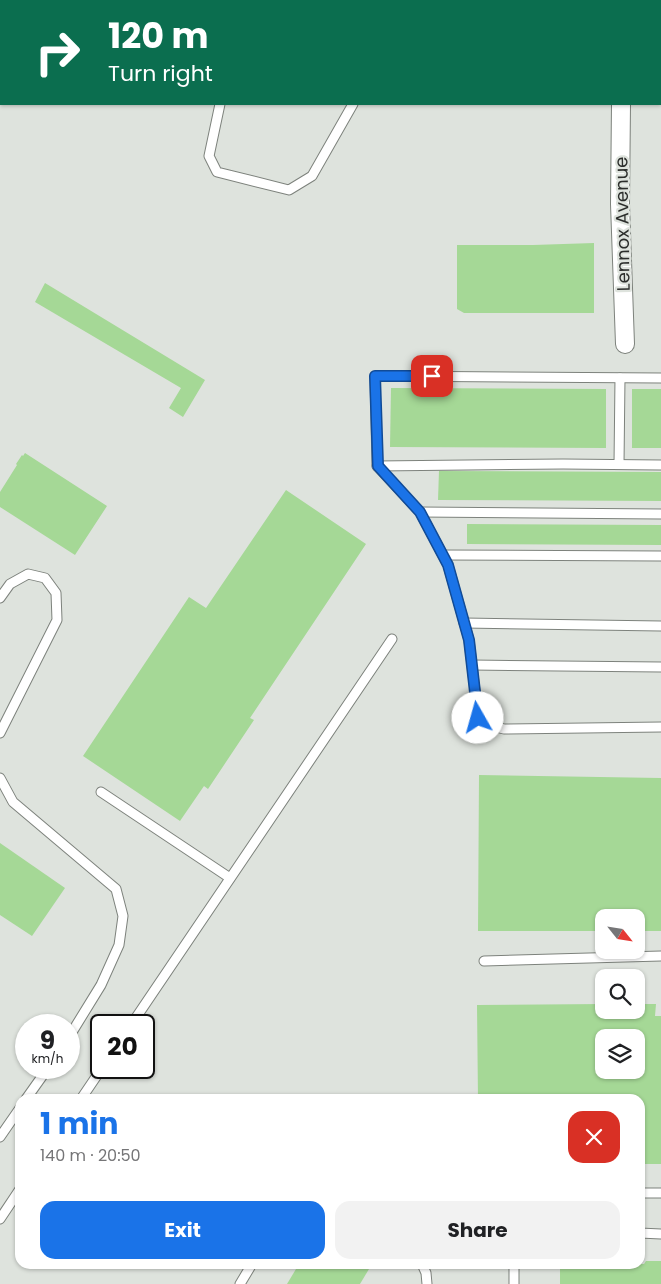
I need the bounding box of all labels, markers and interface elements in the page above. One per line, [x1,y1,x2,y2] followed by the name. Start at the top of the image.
[108,11,208,60] text: 120 m
[25,20,90,85] icon: right
[108,58,213,89] text: Turn right
[608,157,636,291] street label: Lennox Avenue
[411,355,453,397] pin
[418,362,446,390] icon: arrive
[451,691,503,743] position arrow
[595,909,645,959] north arrow
[595,909,645,1079] map controls
[595,969,645,1019] button: search
[90,1014,155,1079] speed limit sign: 20
[40,1023,55,1058] text: 9
[595,1029,645,1079] button: layers
[32,1050,63,1067] text: km/h
[40,1102,118,1145] text: 1 min
[568,1111,620,1163] button: close
[40,1144,141,1167] text: 140 m · 20:50
[40,1201,325,1259] button: Exit
[335,1201,620,1259] button: Share

